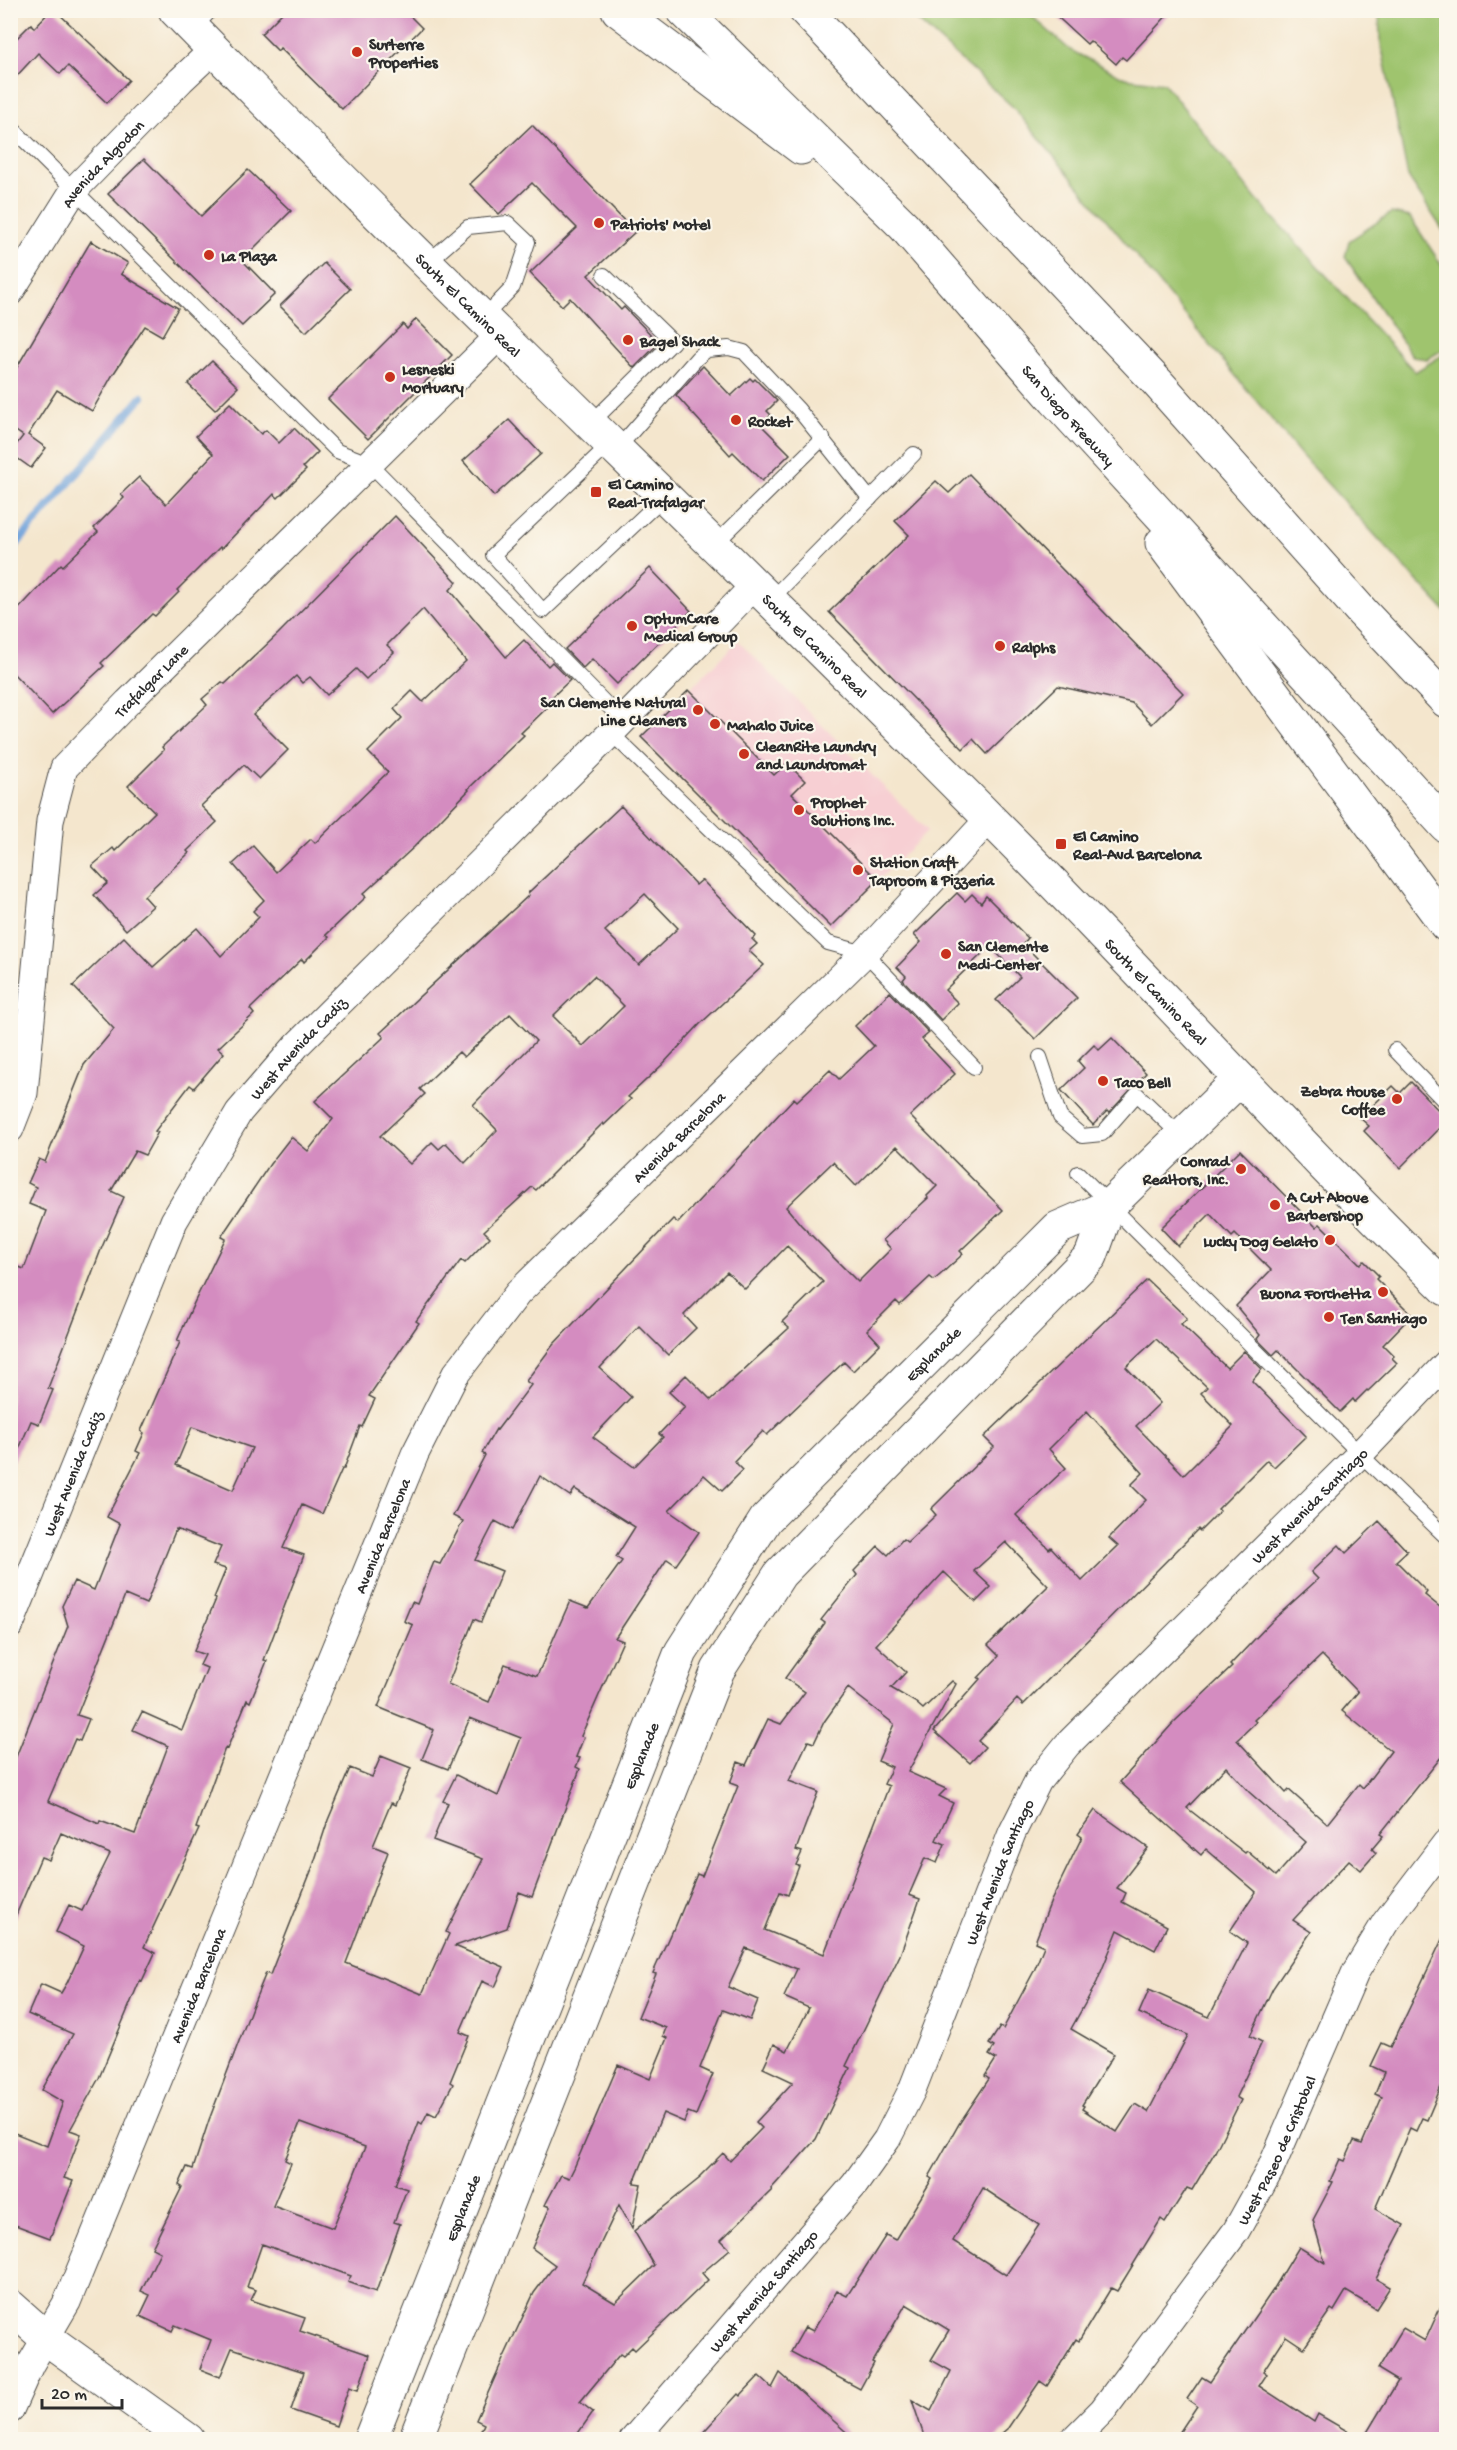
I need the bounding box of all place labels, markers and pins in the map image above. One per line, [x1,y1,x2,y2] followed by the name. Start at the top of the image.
[368,37,439,74] place label: Surterre Properties
[350,45,364,59] marker: Surterre Properties
[592,216,606,230] marker: Patriots' Motel
[610,217,711,236] place label: Patriots' Motel
[202,248,216,262] marker: La Plaza
[221,249,278,268] place label: La Plaza
[621,333,635,347] marker: Bagel Shack
[639,334,721,353] place label: Bagel Shack
[402,362,464,399] place label: Lesneski Mortuary
[383,370,397,384] marker: Lesneski Mortuary
[729,413,743,427] marker: Rocket
[747,414,794,433] place label: Rocket
[607,477,706,514] place label: El Camino Real-Trafalgar
[589,485,603,499] marker: El Camino Real-Trafalgar
[644,611,737,648] place label: OptumCare Medical Group
[625,619,639,633] marker: OptumCare Medical Group
[993,639,1007,653] marker: Ralphs
[1011,640,1056,659] place label: Ralphs
[541,695,687,732] place label: San Clemente Natural Line Cleaners
[691,703,705,717] marker: San Clemente Natural Line Cleaners
[708,717,722,731] marker: Mahalo Juice
[727,718,814,737] place label: Mahalo Juice
[755,739,876,776] place label: CleanRite Laundry and Laundromat
[737,747,751,761] marker: CleanRite Laundry and Laundromat
[810,795,895,832] place label: Prophet Solutions Inc.
[792,803,806,817] marker: Prophet Solutions Inc.
[1072,829,1203,866] place label: El Camino Real-Avd Barcelona
[1054,837,1068,851] marker: El Camino Real-Avd Barcelona
[868,854,995,892] place label: Station Craft Taproom & Pizzeria
[851,863,865,877] marker: Station Craft Taproom & Pizzeria
[958,939,1049,976] place label: San Clemente Medi-Center
[939,947,953,961] marker: San Clemente Medi-Center
[1096,1074,1110,1088] marker: Taco Bell
[1113,1075,1172,1094] place label: Taco Bell
[1301,1084,1386,1121] place label: Zebra House Coffee
[1390,1092,1404,1106] marker: Zebra House Coffee
[1142,1154,1231,1191] place label: Conrad Realtors, Inc.
[1234,1162,1248,1176] marker: Conrad Realtors, Inc.
[1286,1190,1369,1227] place label: A Cut Above Barbershop
[1268,1198,1282,1212] marker: A Cut Above Barbershop
[1323,1233,1337,1247] marker: Lucky Dog Gelato
[1203,1234,1319,1253] place label: Lucky Dog Gelato
[1376,1285,1390,1299] marker: Buona Forchetta
[1259,1286,1372,1305] place label: Buona Forchetta
[1322,1310,1336,1324] marker: Ten Santiago
[1339,1311,1428,1330] place label: Ten Santiago

